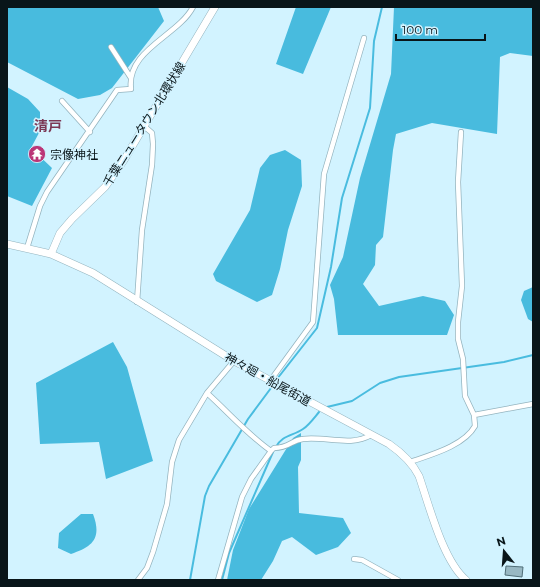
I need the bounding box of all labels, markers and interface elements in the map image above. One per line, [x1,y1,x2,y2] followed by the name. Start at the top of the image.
[396,16,485,42] scale bar
[402,22,438,37] text: 100 m
[99,59,189,189] street label: 千葉ニュータウン北環状線
[34,117,62,135] district label: 清戸
[27,144,47,164] temple icon: 宗像神社
[50,147,98,162] place label: 宗像神社
[222,349,314,409] street label: 神々廻・船尾街道
[484,531,524,571] north arrow
[495,533,507,549] text: N

